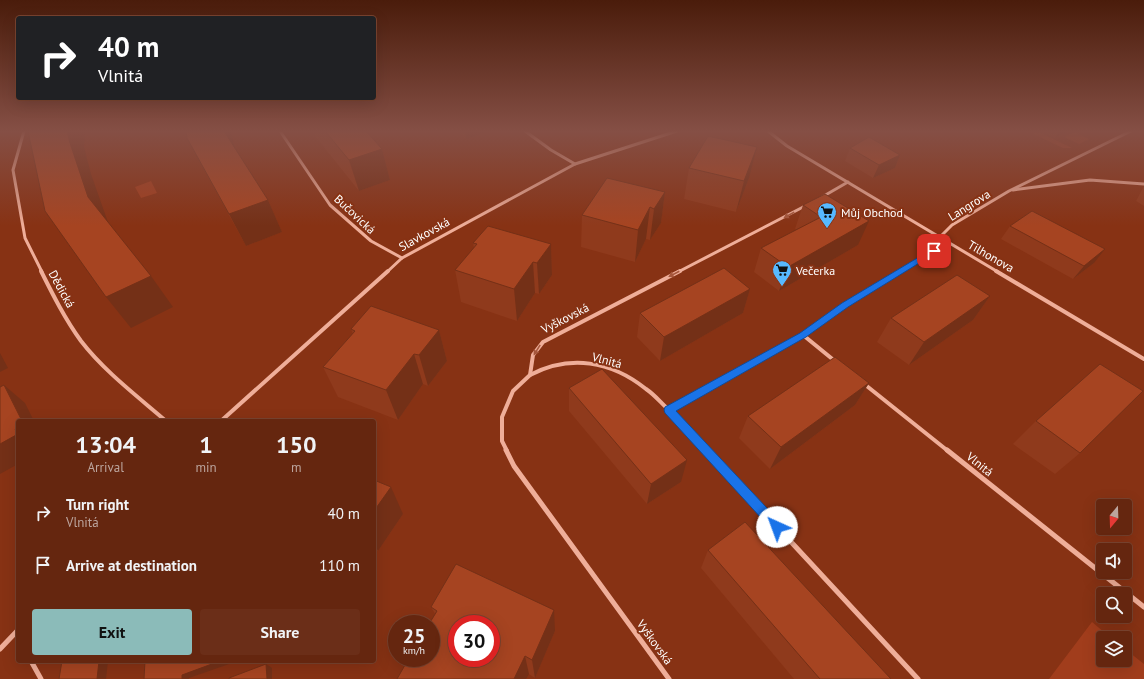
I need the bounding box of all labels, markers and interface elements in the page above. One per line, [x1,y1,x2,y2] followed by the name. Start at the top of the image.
[98,28,159,65] text: 40 m
[32,32,84,84] icon: right
[98,64,143,87] text: Vlnitá
[945,186,993,224] street label: Langrova
[331,191,379,237] street label: Bučovická
[816,201,838,229] supermarket icon: Můj Obchod
[841,205,903,220] place label: Můj Obchod
[783,211,795,218] one-way arrow
[396,214,452,254] street label: Slavkovská
[917,234,951,268] pin
[965,237,1017,275] street label: Tilhonova
[923,240,945,262] icon: arrive
[771,259,793,287] supermarket icon: Večerka
[795,263,835,278] place label: Večerka
[46,268,78,310] street label: Dědická
[668,271,680,278] one-way arrow
[538,300,591,337] street label: Vyškovská
[533,345,541,356] one-way arrow
[590,349,624,371] street label: Vlnitá
[75,429,136,460] text: 13:04
[199,429,213,460] text: 1
[276,429,317,460] text: 150
[963,448,996,479] street label: Vlnitá
[88,459,124,476] text: Arrival
[195,459,217,476] text: min
[291,459,302,476] text: m
[66,495,129,514] text: Turn right
[1096,499,1132,535] north arrow
[1096,499,1132,667] map controls
[32,502,54,524] icon: right
[327,504,360,523] text: 40 m
[756,506,798,548] position arrow
[66,514,99,531] text: Vlnitá
[1096,543,1132,579] button: sound
[32,554,54,576] icon: arrive
[66,556,197,575] text: Arrive at destination
[319,556,360,575] text: 110 m
[1096,587,1132,623] button: search
[32,609,192,655] button: Exit
[200,609,360,655] button: Share
[448,615,500,667] speed limit sign: 30
[633,616,676,667] street label: Vyškovská
[403,623,425,649] text: 25
[1096,631,1132,667] button: layers
[403,644,425,657] text: km/h

